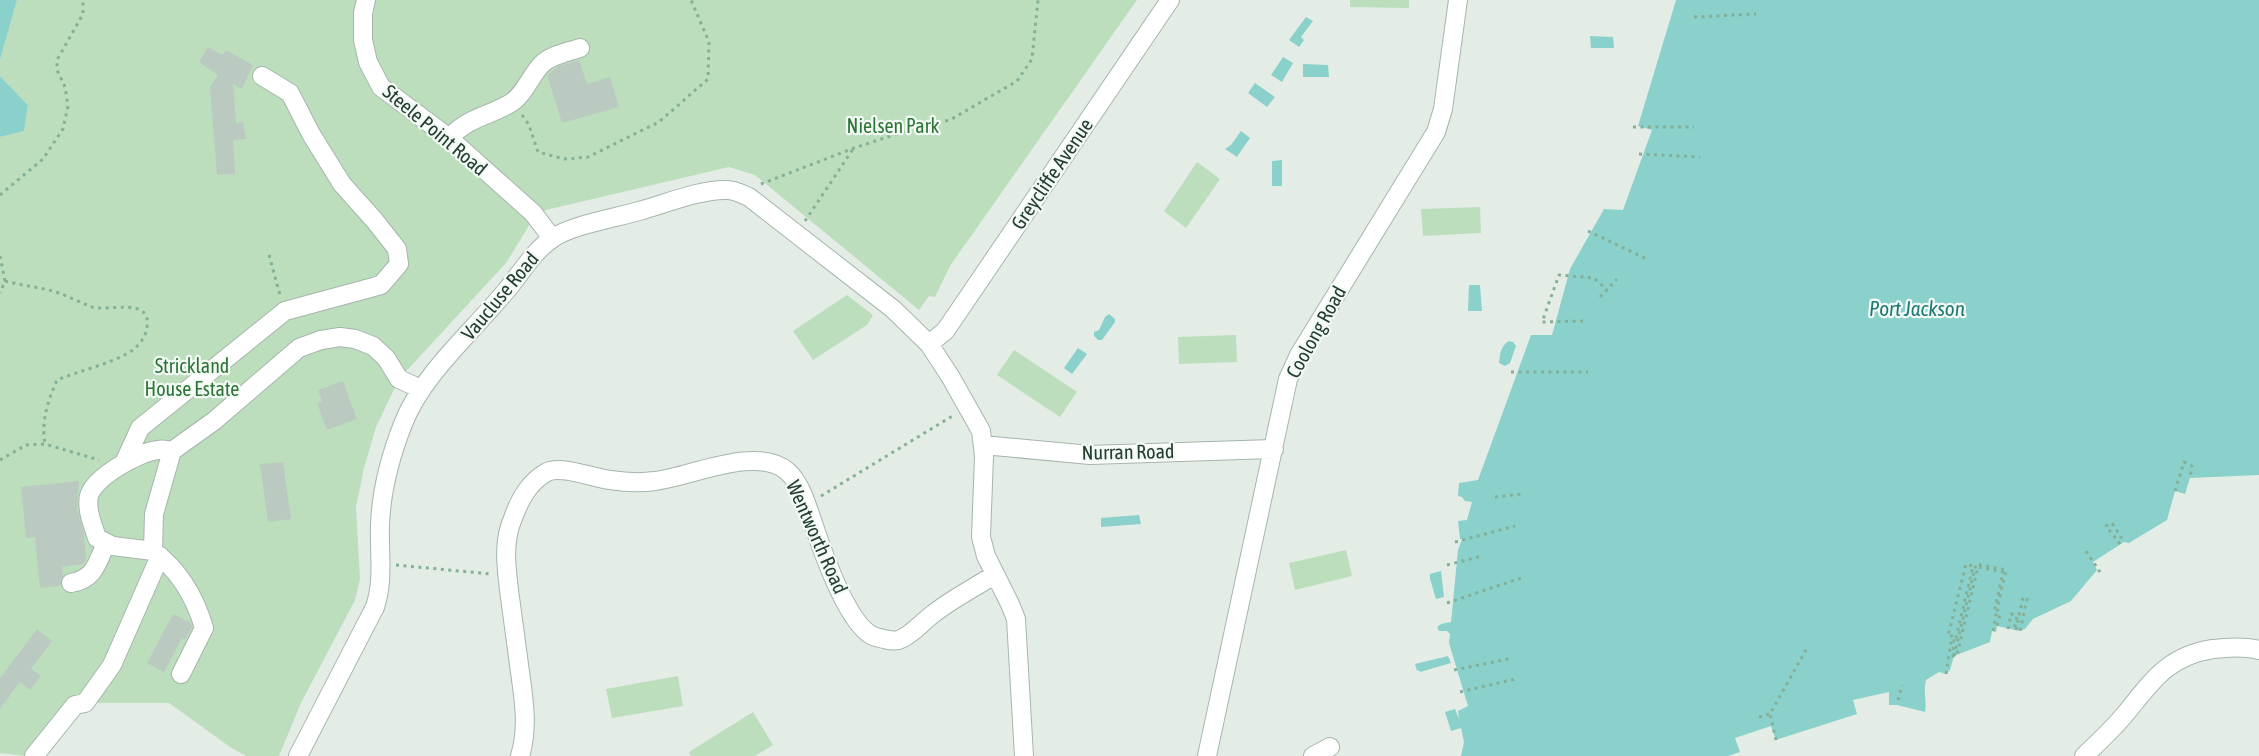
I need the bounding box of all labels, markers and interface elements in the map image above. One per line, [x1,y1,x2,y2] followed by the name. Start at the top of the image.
[379,79,492,180] street label: Steele Point Road
[847,114,940,137] park label: Nielsen Park
[1006,114,1097,234] street label: Greycliffe Avenue
[456,247,543,344] street label: Vaucluse Road
[1281,282,1350,382] street label: Coolong Road
[1869,296,1965,320] water label: Port Jackson
[145,354,239,400] park label: Strickland House Estate
[1081,439,1175,464] street label: Nurran Road
[782,477,853,597] street label: Wentworth Road

